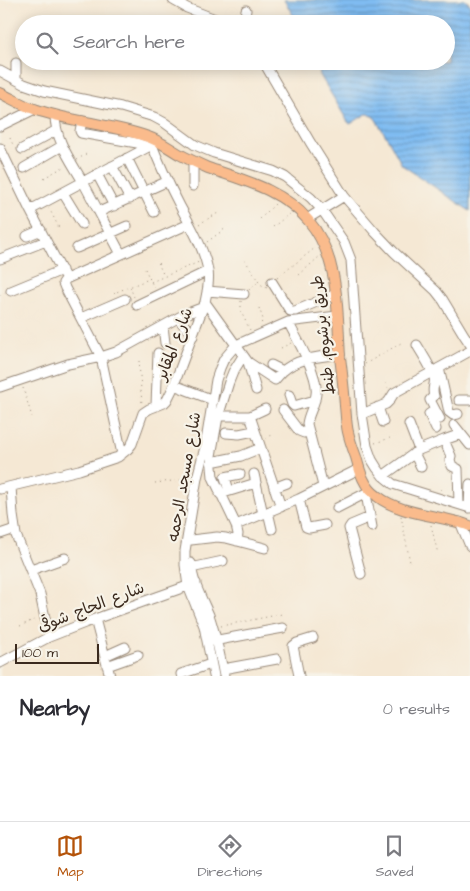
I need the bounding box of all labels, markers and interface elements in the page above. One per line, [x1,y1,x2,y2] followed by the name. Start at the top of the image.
[15,15,455,70] search box
[33,29,61,57] icon: search
[73,29,185,56] text: Search here
[306,274,341,396] street label: طريق برشوم, طنط
[149,304,198,385] street label: شارع المقابر
[162,410,206,544] street label: شارع مسجد الرحمه
[35,577,147,637] street label: شارع الحاج شوقى
[15,641,99,664] scale bar
[22,643,58,663] text: 100 m
[20,694,90,723] text: Nearby
[383,698,450,720] text: 0 results
[56,832,84,882] tab: Map
[197,832,262,882] tab: Directions
[375,832,414,882] tab: Saved

